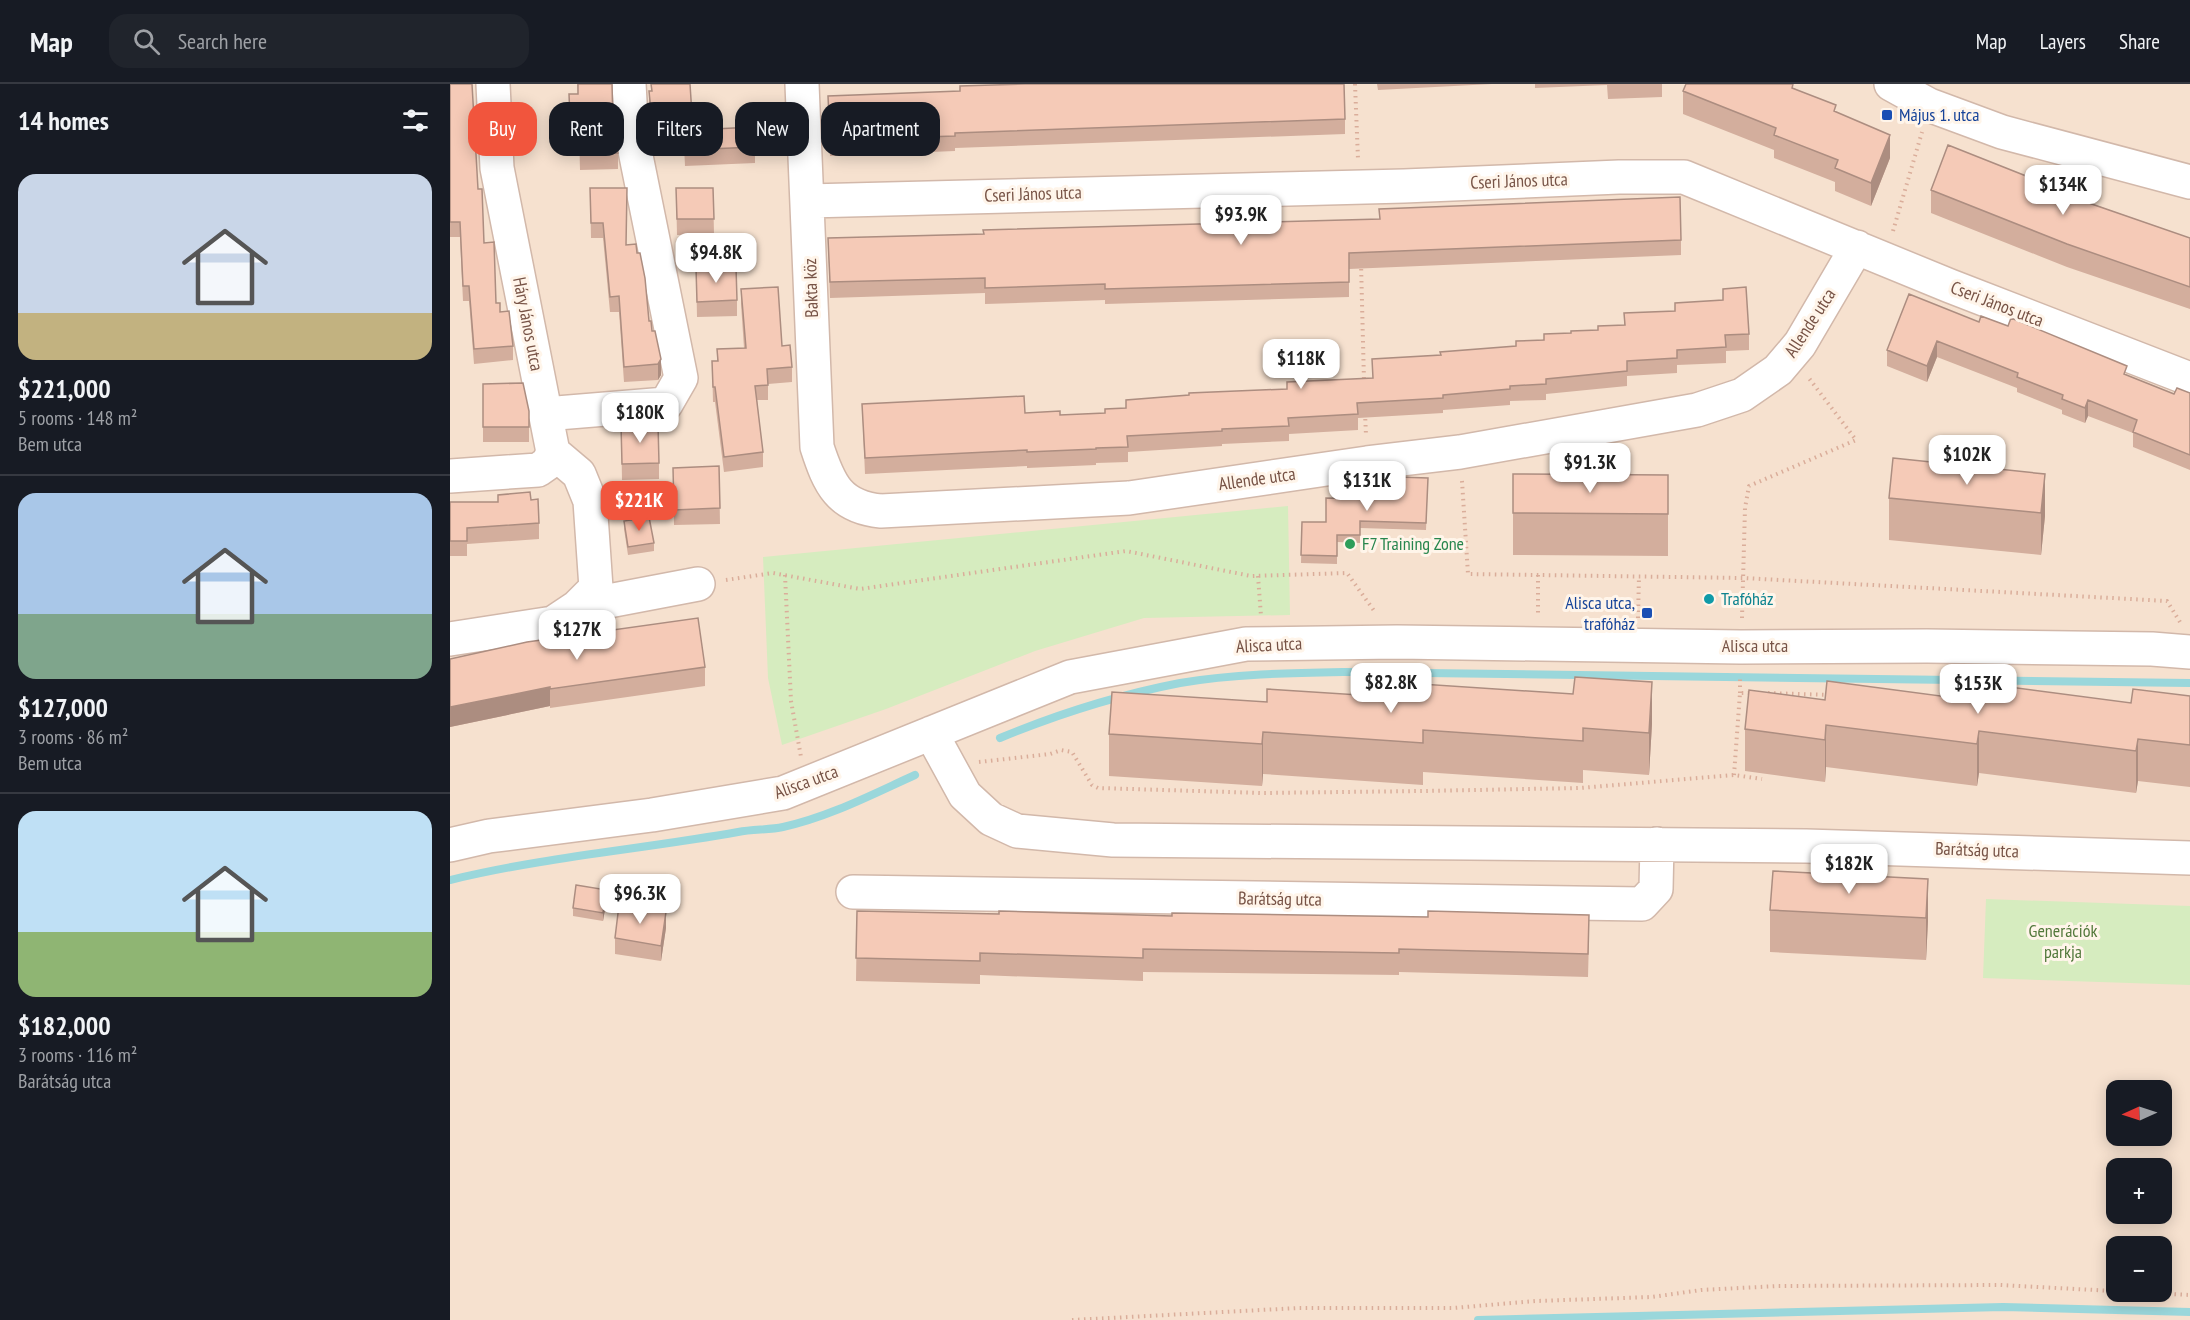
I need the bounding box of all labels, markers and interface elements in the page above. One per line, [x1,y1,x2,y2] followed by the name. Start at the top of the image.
[109,14,529,68] search box
[30,23,73,60] text: Map
[130,25,163,58] icon: search
[178,27,267,55] text: Search here
[1976,28,2007,55] text: Map
[2040,28,2086,55] text: Layers
[2119,28,2160,55] text: Share
[468,102,537,156] chip: Buy
[549,102,624,156] chip: Rent
[636,102,723,156] chip: Filters
[735,102,809,156] chip: New
[821,102,940,156] chip: Apartment
[1899,103,1979,126] place label: Május 1. utca
[18,104,109,137] text: 14 homes
[399,104,432,137] icon: filters
[1880,108,1894,122] marker: Május 1. utca
[2021,165,2105,216] pin: $134K
[1470,167,1568,194] street label: Cseri János utca
[2039,171,2087,197] text: $134K
[984,180,1082,207] street label: Cseri János utca
[1192,195,1290,246] pin: $93.9K
[1215,201,1267,227] text: $93.9K
[171,213,279,321] icon: home
[667,233,765,284] pin: $94.8K
[690,239,742,265] text: $94.8K
[798,258,823,318] street label: Bakta köz
[508,275,549,373] street label: Háry János utca
[1948,275,2047,332] street label: Cseri János utca
[1779,284,1840,361] street label: Allende utca
[1259,339,1343,390] pin: $118K
[1277,345,1325,371] text: $118K
[18,372,111,405] text: $221,000
[598,393,682,444] pin: $180K
[616,399,664,425] text: $180K
[18,405,137,431] text: 5 rooms · 148 m²
[18,431,82,457] text: Bem utca
[1925,435,2009,486] pin: $102K
[1943,441,1991,467] text: $102K
[1541,443,1639,494] pin: $91.3K
[1564,449,1616,475] text: $91.3K
[1325,461,1409,512] pin: $131K
[1217,462,1297,495] street label: Allende utca
[1343,467,1391,493] text: $131K
[597,481,681,532] pin: $221K
[615,487,663,513] text: $221K
[171,532,279,640] icon: home
[1362,532,1464,555] place label: F7 Training Zone
[1343,537,1357,551] marker: F7 Training Zone
[1721,587,1774,610] place label: Trafóház
[1565,591,1635,635] place label: Alisca utca, trafóház
[1702,592,1716,606] marker: Trafóház
[1640,606,1654,620] marker: Alisca utca, trafóház
[535,610,619,661] pin: $127K
[553,616,601,642] text: $127K
[1235,631,1303,658] street label: Alisca utca
[1722,634,1788,657] street label: Alisca utca
[1342,663,1440,714] pin: $82.8K
[1936,664,2020,715] pin: $153K
[1365,669,1417,695] text: $82.8K
[1954,670,2002,696] text: $153K
[18,691,108,724] text: $127,000
[18,724,128,750] text: 3 rooms · 86 m²
[18,750,82,776] text: Bem utca
[771,759,841,804] street label: Alisca utca
[1935,837,2019,862] street label: Barátság utca
[1807,844,1891,895] pin: $182K
[171,850,279,958] icon: home
[1825,850,1873,876] text: $182K
[591,874,689,925] pin: $96.3K
[614,880,666,906] text: $96.3K
[1238,886,1322,911] street label: Barátság utca
[2029,919,2097,963] park label: Generációk parkja
[18,1009,111,1042] text: $182,000
[18,1042,137,1068] text: 3 rooms · 116 m²
[18,1068,111,1094] text: Barátság utca
[2106,1080,2172,1146] north arrow
[2106,1080,2172,1302] map controls
[2106,1158,2172,1224] button: +
[2106,1236,2172,1302] button: −

